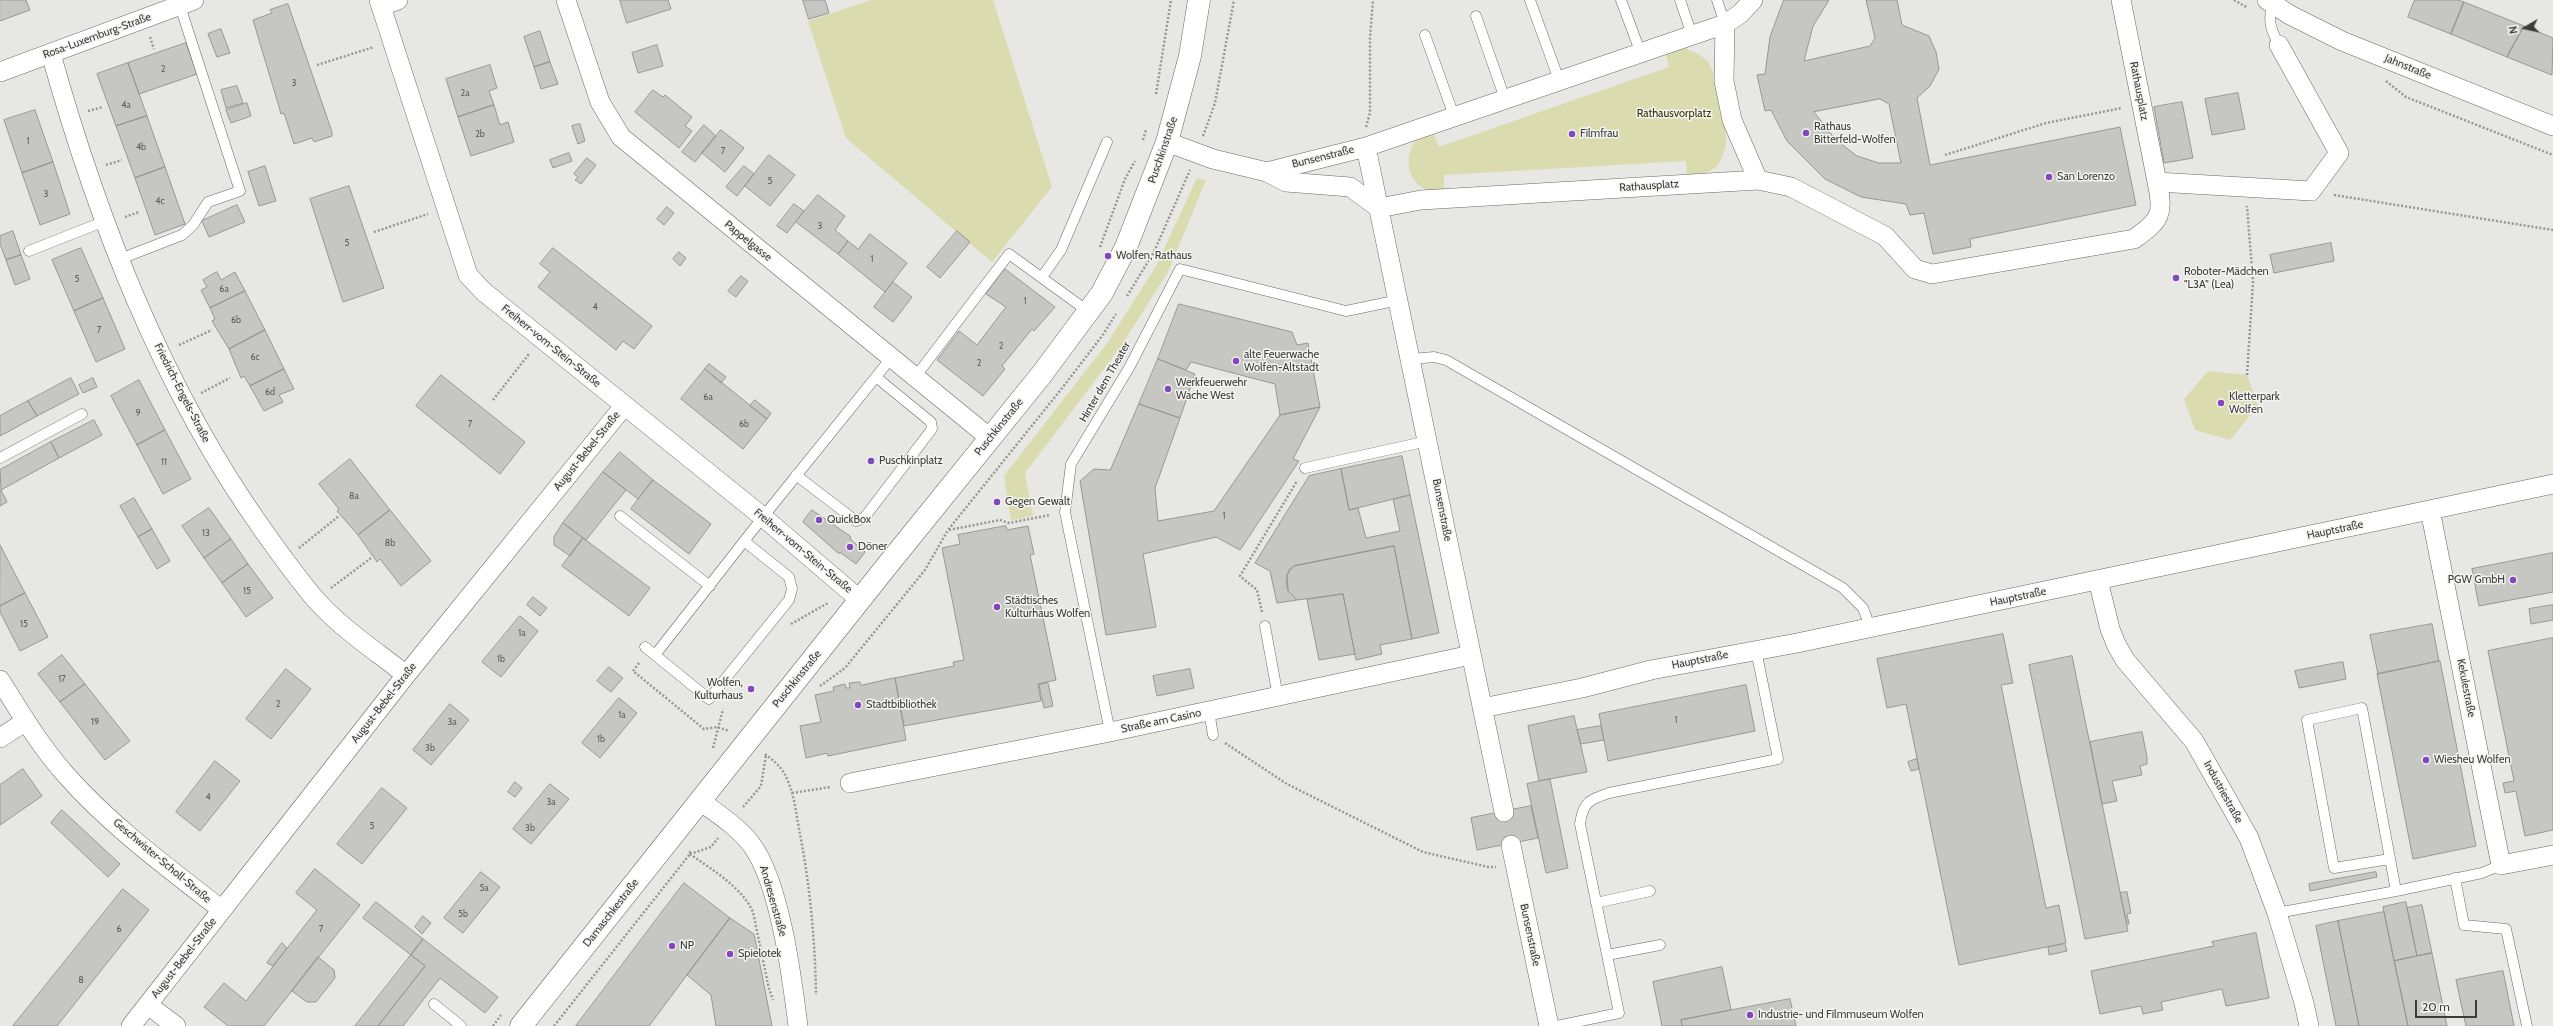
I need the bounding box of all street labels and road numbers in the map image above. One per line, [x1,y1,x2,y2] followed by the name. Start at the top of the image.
[41,10,153,62] street label: Rosa-Luxemburg-Straße
[2383,52,2433,82] street label: Jahnstraße
[2127,60,2151,122] street label: Rathausplatz
[1145,115,1181,185] street label: Puschkinstraße
[1291,143,1355,171] street label: Bunsenstraße
[1619,177,1679,195] street label: Rathausplatz
[722,218,774,264] street label: Pappelgasse
[499,302,603,390] street label: Freiherr-vom-Stein-Straße
[1077,340,1133,424] street label: Hinter dem Theater
[151,341,213,445] street label: Friedrich-Engels-Straße
[972,396,1026,458] street label: Puschkinstraße
[551,409,623,493] street label: August-Bebel-Straße
[1429,478,1455,542] street label: Bunsenstraße
[751,506,855,596] street label: Freiherr-vom-Stein-Straße
[2306,518,2364,542] street label: Hauptstraße
[1989,585,2047,609] street label: Hauptstraße
[770,648,824,710] street label: Puschkinstraße
[1671,648,1729,672] street label: Hauptstraße
[2454,658,2478,718] street label: Kekulestraße
[349,660,419,746] street label: August-Bebel-Straße
[1120,706,1202,736] street label: Straße am Casino
[2200,758,2246,826] street label: Industriestraße
[110,816,214,906] street label: Geschwister-Scholl-Straße
[757,864,789,938] street label: Andresenstraße
[580,876,642,950] street label: Damaschkestraße
[1517,903,1543,967] street label: Bunsenstraße
[149,915,219,1001] street label: August-Bebel-Straße

